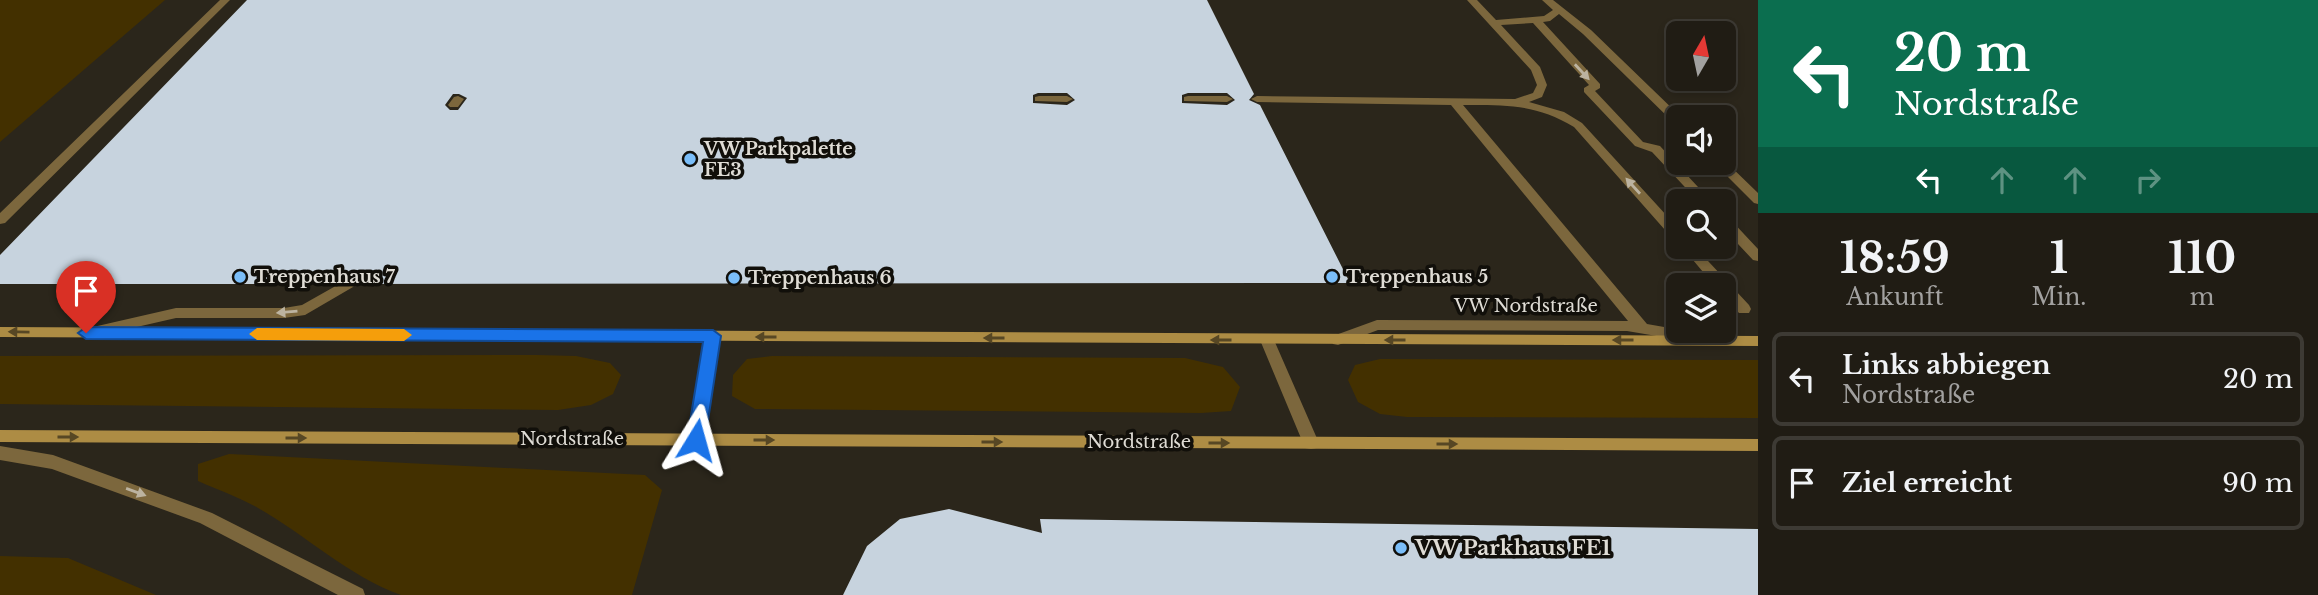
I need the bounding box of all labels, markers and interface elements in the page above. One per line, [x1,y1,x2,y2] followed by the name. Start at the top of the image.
[1666,21,1736,91] north arrow
[1666,21,1736,343] map controls
[1894,23,2030,84] text: 20 m
[1779,28,1870,119] icon: left
[1574,63,1590,81] one-way arrow
[1894,84,2079,124] text: Nordstraße
[1666,105,1736,175] button: sound
[703,138,853,181] place label: VW Parkpalette FE3
[682,151,698,167] marker: VW Parkpalette FE3
[1910,161,1948,199] icon: left
[1983,161,2021,199] icon: ahead
[2056,161,2094,199] icon: ahead
[2129,161,2167,199] icon: right
[1625,178,1641,195] one-way arrow
[1666,189,1736,259] button: search
[1840,232,1950,284] text: 18:59
[2050,232,2068,284] text: 1
[2168,232,2236,284] text: 110
[56,261,116,333] pin
[254,266,396,288] place label: Treppenhaus 7
[1346,266,1488,288] place label: Treppenhaus 5
[748,267,892,289] place label: Treppenhaus 6
[232,269,248,285] marker: Treppenhaus 7
[1324,269,1340,285] marker: Treppenhaus 5
[726,270,742,286] marker: Treppenhaus 6
[67,272,105,310] icon: arrive
[1666,273,1736,343] button: layers
[1846,283,1943,311] text: Ankunft
[2032,283,2086,311] text: Min.
[2190,283,2215,311] text: m
[1453,295,1598,317] street label: VW Nordstraße
[276,306,298,317] one-way arrow
[7,326,29,338] one-way arrow
[755,331,777,343] one-way arrow
[982,332,1004,344] one-way arrow
[1210,334,1232,346] one-way arrow
[1384,334,1406,346] one-way arrow
[1611,334,1633,346] one-way arrow
[1842,349,2051,381] text: Links abbiegen
[1783,360,1821,398] icon: left
[2223,363,2293,395] text: 20 m
[1842,381,1975,409] text: Nordstraße
[659,403,733,477] position arrow
[520,428,624,450] street label: Nordstraße
[57,431,79,443] one-way arrow
[1087,431,1191,453] street label: Nordstraße
[285,432,307,444] one-way arrow
[753,434,775,446] one-way arrow
[981,436,1003,448] one-way arrow
[1208,437,1230,449] one-way arrow
[1436,438,1458,450] one-way arrow
[1783,464,1821,502] icon: arrive
[1842,467,2012,499] text: Ziel erreicht
[2222,467,2293,499] text: 90 m
[125,487,146,498] one-way arrow
[1414,535,1611,561] place label: VW Parkhaus FE1
[1393,540,1409,556] marker: VW Parkhaus FE1

